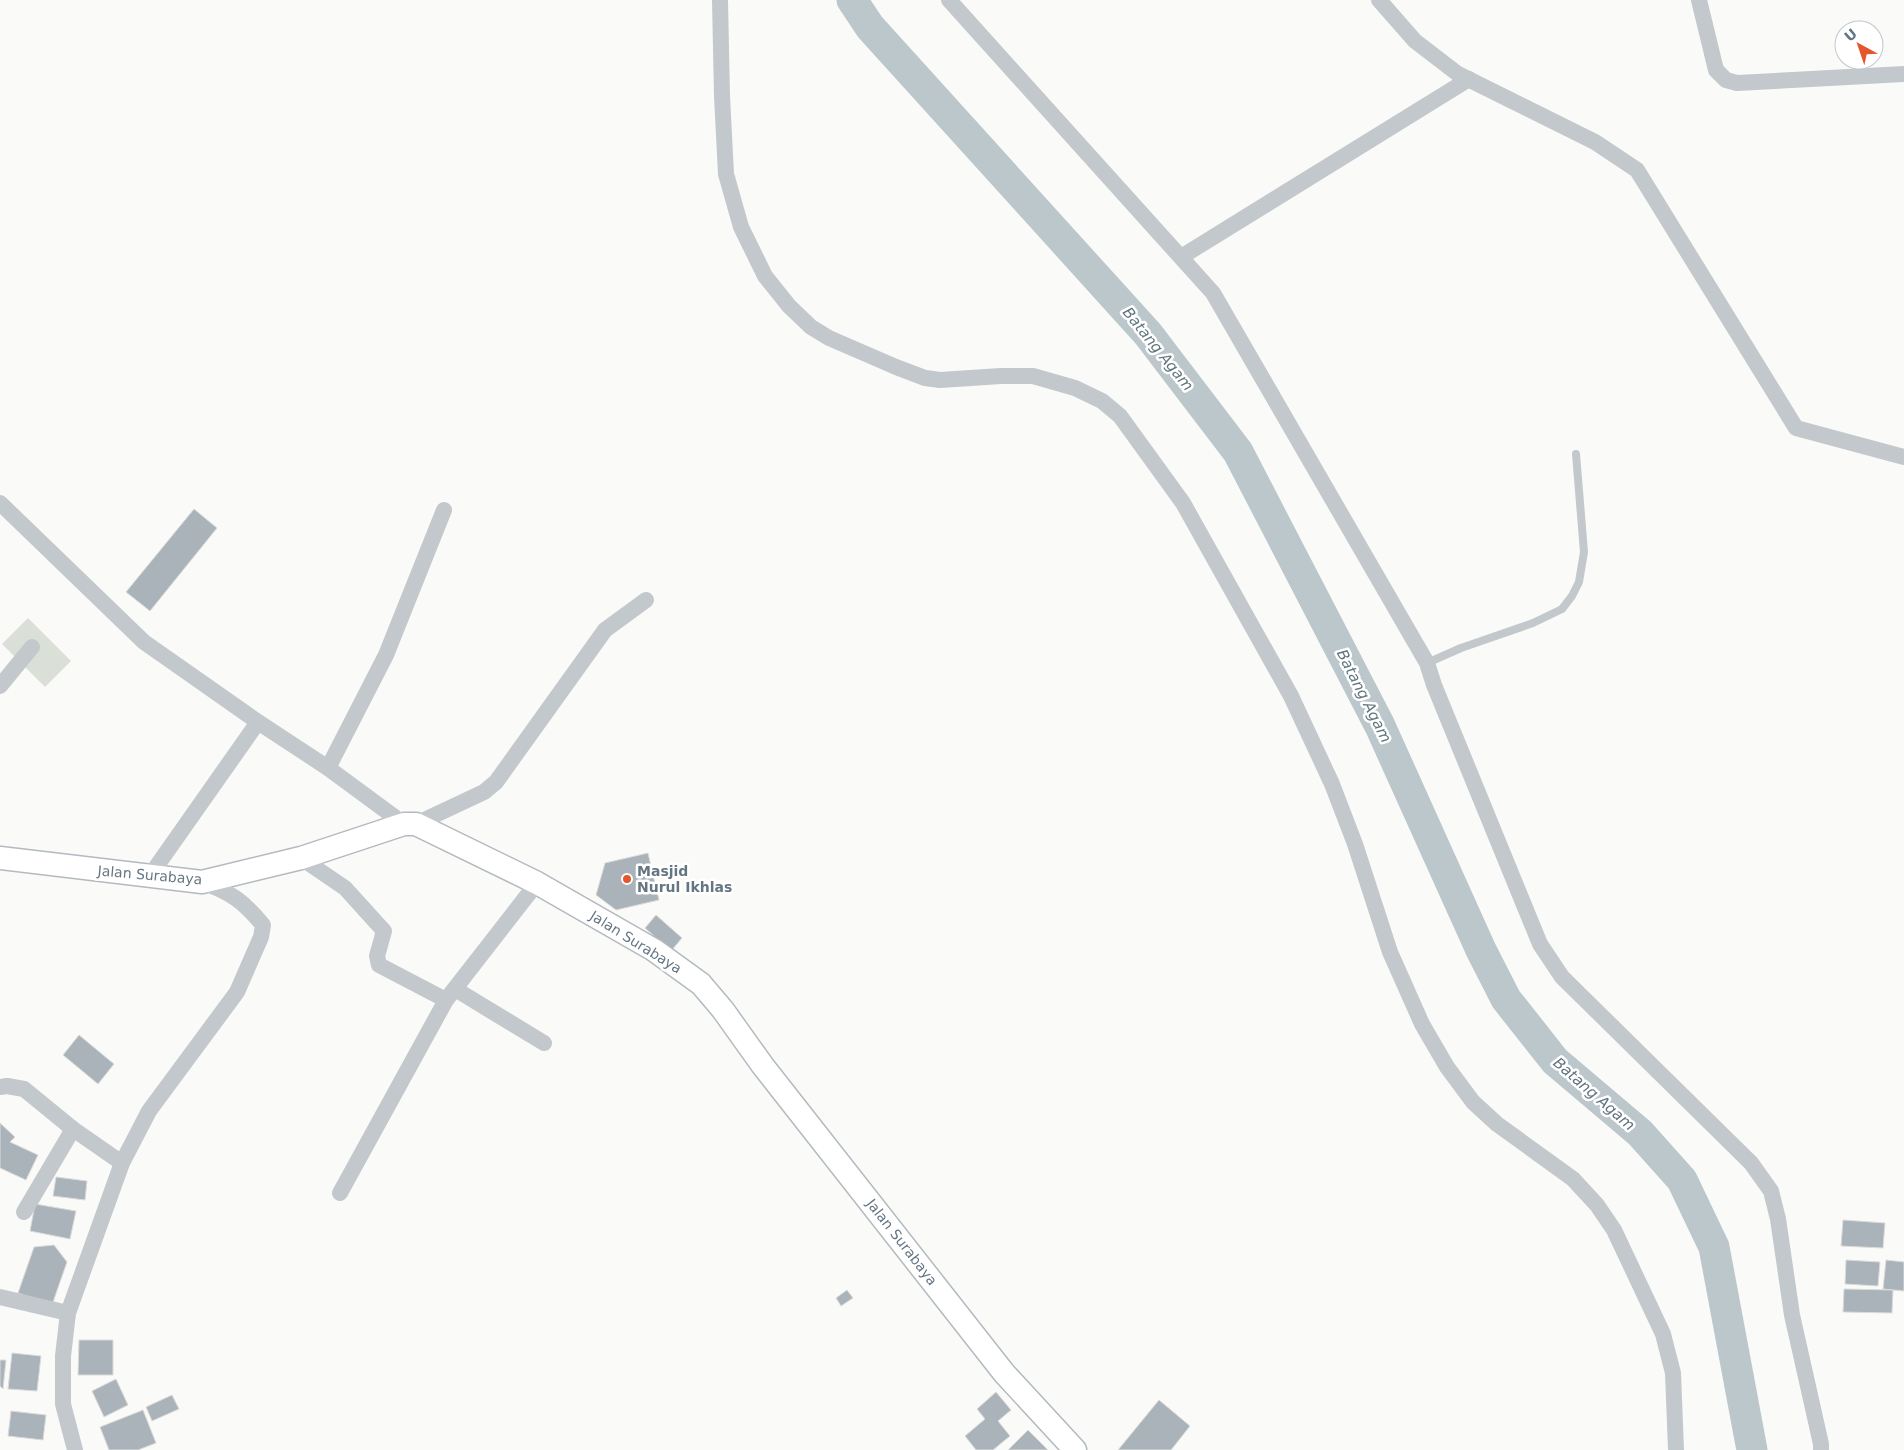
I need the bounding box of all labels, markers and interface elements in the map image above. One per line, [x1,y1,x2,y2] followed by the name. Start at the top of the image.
[1834,20,1884,70] north arrow
[1841,25,1860,45] text: U
[1119,304,1197,394] water label: Batang Agam
[1333,646,1395,746] water label: Batang Agam
[96,862,203,888] street label: Jalan Surabaya
[637,863,732,895] place label: Masjid Nurul Ikhlas
[621,873,633,885] marker: Masjid Nurul Ikhlas
[586,907,685,977] street label: Jalan Surabaya
[1550,1054,1638,1134] water label: Batang Agam
[863,1195,941,1288] street label: Jalan Surabaya

